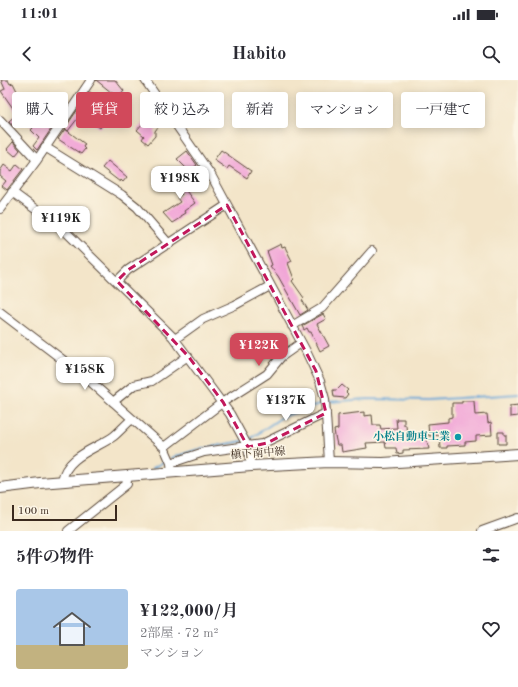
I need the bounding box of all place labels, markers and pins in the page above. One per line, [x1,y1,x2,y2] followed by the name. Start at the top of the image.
[152,166,208,200] pin: ¥198K
[33,206,89,240] pin: ¥119K
[231,333,287,367] pin: ¥122K
[57,357,113,391] pin: ¥158K
[258,388,314,422] pin: ¥137K
[373,430,450,443] place label: 小松自動車工業
[453,432,463,442] marker: 小松自動車工業

